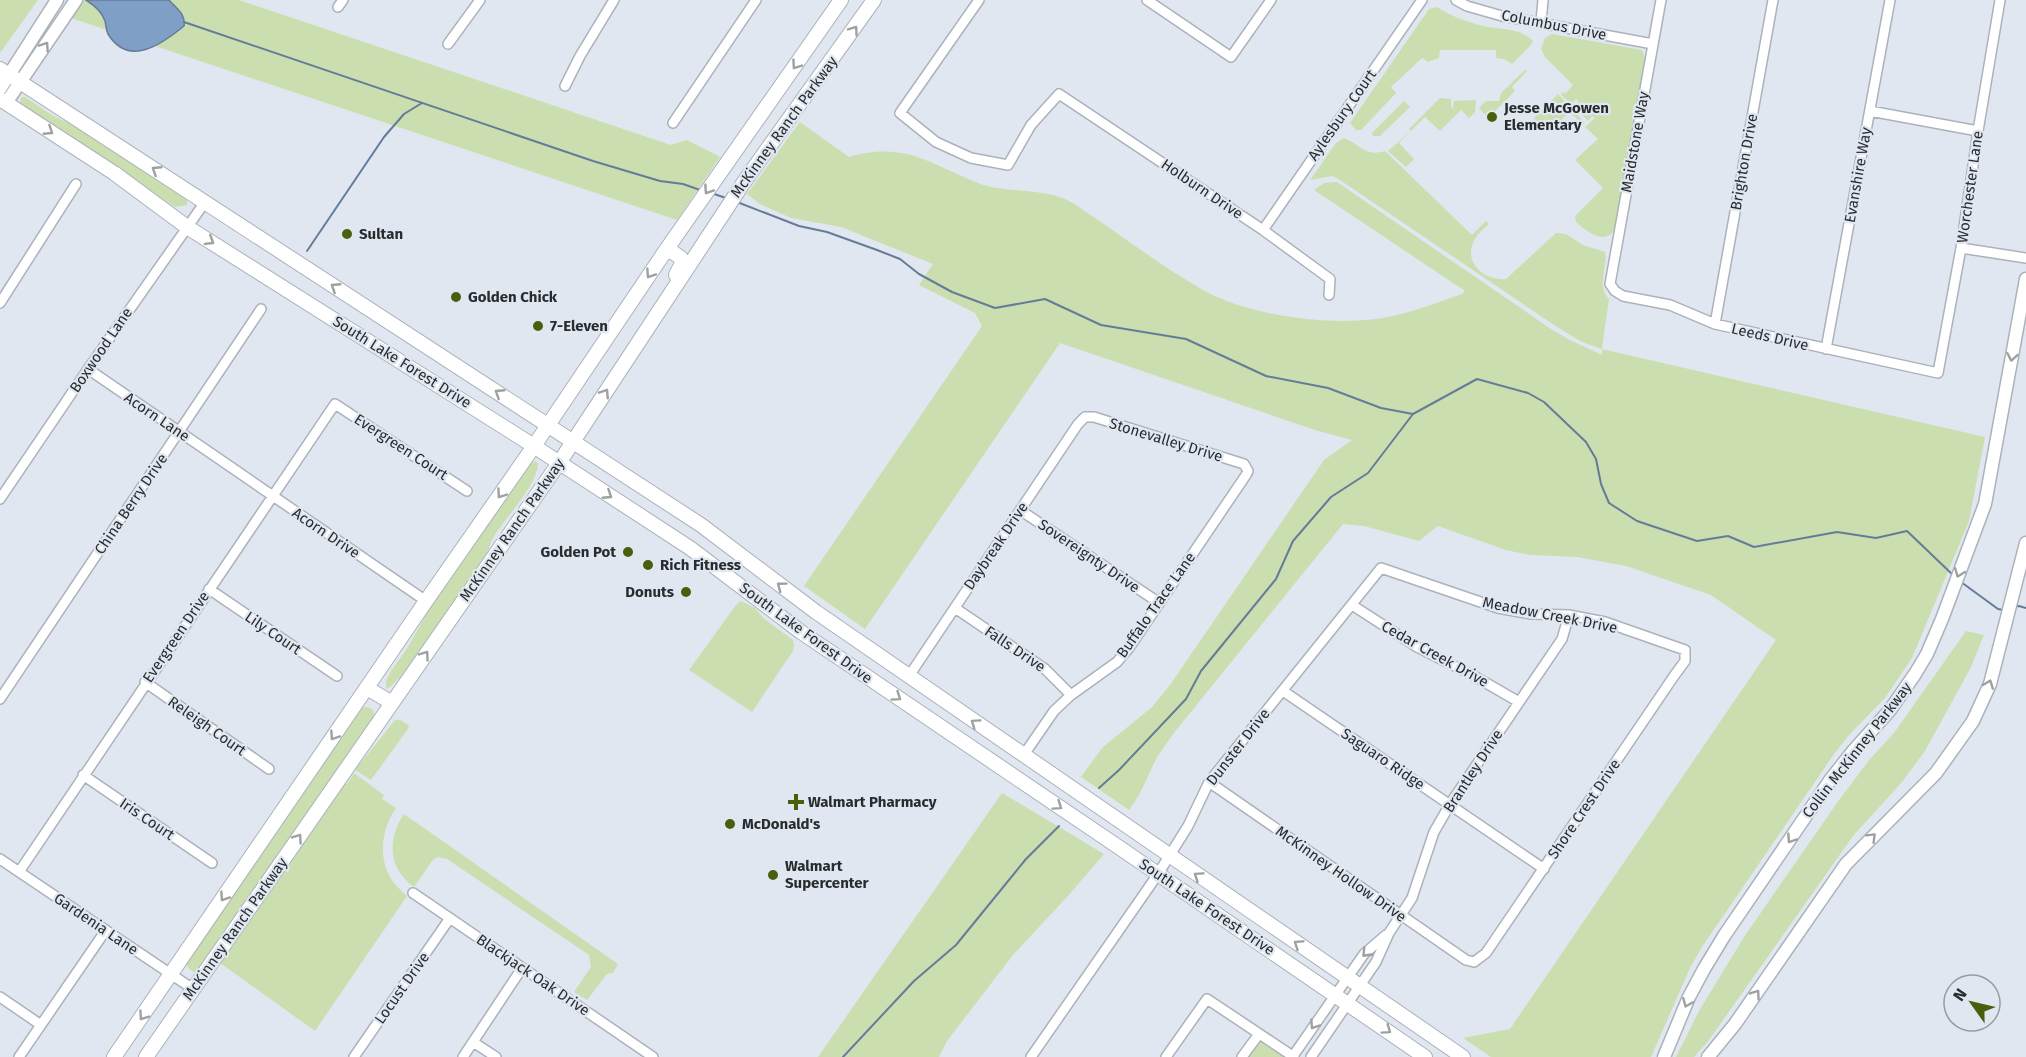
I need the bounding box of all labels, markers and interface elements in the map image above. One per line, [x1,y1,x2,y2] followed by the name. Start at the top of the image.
[1500,6,1608,44] street label: Columbus Drive
[847,25,858,36] one-way arrow
[38,41,49,52] one-way arrow
[727,52,842,201] street label: McKinney Ranch Parkway
[792,59,803,70] one-way arrow
[1304,66,1380,164] street label: Aylesbury Court
[1617,90,1653,194] street label: Maidstone Way
[1503,99,1609,134] place label: Jesse McGowen Elementary
[1485,110,1499,124] marker: Jesse McGowen Elementary
[1727,112,1761,212] street label: Brighton Drive
[43,124,53,136] one-way arrow
[1841,125,1875,224] street label: Evanshire Way
[1953,130,1987,244] street label: Worchester Lane
[1158,155,1246,223] street label: Holburn Drive
[151,166,162,177] one-way arrow
[704,183,715,194] one-way arrow
[359,225,403,243] place label: Sultan
[340,227,354,241] marker: Sultan
[204,233,214,245] one-way arrow
[646,268,657,279] one-way arrow
[331,283,342,294] one-way arrow
[468,288,558,306] place label: Golden Chick
[449,290,463,304] marker: Golden Chick
[66,304,136,396] street label: Boxwood Lane
[330,312,474,412] street label: South Lake Forest Drive
[550,317,608,335] place label: 7-Eleven
[531,319,545,333] marker: 7-Eleven
[1730,319,1810,355] street label: Leeds Drive
[2006,352,2019,362] one-way arrow
[597,388,608,399] one-way arrow
[121,389,193,445] street label: Acorn Lane
[495,389,506,400] one-way arrow
[351,410,452,484] street label: Evergreen Court
[1107,414,1225,466] street label: Stonevalley Drive
[91,450,171,558] street label: China Berry Drive
[456,455,569,605] street label: McKinney Ranch Parkway
[497,488,508,499] one-way arrow
[601,488,612,499] one-way arrow
[960,499,1032,593] street label: Daybreak Drive
[289,504,363,562] street label: Acorn Drive
[1035,515,1143,597] street label: Sovereignty Drive
[541,543,616,561] place label: Golden Pot
[621,545,635,559] marker: Golden Pot
[1113,549,1199,661] street label: Buffalo Trace Lane
[660,556,741,574] place label: Rich Fitness
[641,558,655,572] marker: Rich Fitness
[1954,567,1967,578] one-way arrow
[736,579,876,687] street label: South Lake Forest Drive
[776,582,787,593] one-way arrow
[625,583,674,601] place label: Donuts
[679,585,693,599] marker: Donuts
[139,588,213,686] street label: Evergreen Drive
[1481,593,1619,637] street label: Meadow Creek Drive
[241,608,305,659] street label: Lily Court
[1378,617,1492,691] street label: Cedar Creek Drive
[981,622,1049,676] street label: Falls Drive
[418,651,429,662] one-way arrow
[1798,678,1916,821] street label: Collin McKinney Parkway
[1982,680,1995,690] one-way arrow
[890,690,901,701] one-way arrow
[165,692,250,760] street label: Releigh Court
[1202,705,1274,789] street label: Dunster Drive
[971,719,982,730] one-way arrow
[1338,724,1428,794] street label: Saguaro Ridge
[1439,726,1507,816] street label: Brantley Drive
[330,729,341,740] one-way arrow
[1544,756,1624,862] street label: Shore Crest Drive
[808,793,937,811] place label: Walmart Pharmacy
[116,794,178,844] street label: Iris Court
[789,795,803,809] marker: Walmart Pharmacy
[1052,799,1063,810] one-way arrow
[742,815,820,833] place label: McDonald's
[723,817,737,831] marker: McDonald's
[1272,822,1410,926] street label: McKinney Hollow Drive
[1787,832,1798,843] one-way arrow
[291,833,302,844] one-way arrow
[1864,834,1875,845] one-way arrow
[179,854,292,1004] street label: McKinney Ranch Parkway
[1136,855,1278,959] street label: South Lake Forest Drive
[785,857,870,892] place label: Walmart Supercenter
[766,868,780,882] marker: Walmart Supercenter
[1194,872,1205,883] one-way arrow
[50,889,142,959] street label: Gardenia Lane
[220,890,231,901] one-way arrow
[473,930,593,1020] street label: Blackjack Oak Drive
[1294,940,1305,951] one-way arrow
[1362,947,1373,957] one-way arrow
[371,949,433,1027] street label: Locust Drive
[1942,973,2002,1033] north arrow
[1949,985,1971,1005] text: N
[1749,990,1760,1001] one-way arrow
[1682,997,1694,1008] one-way arrow
[139,1009,150,1020] one-way arrow
[1310,1019,1321,1030] one-way arrow
[1380,1023,1391,1034] one-way arrow

